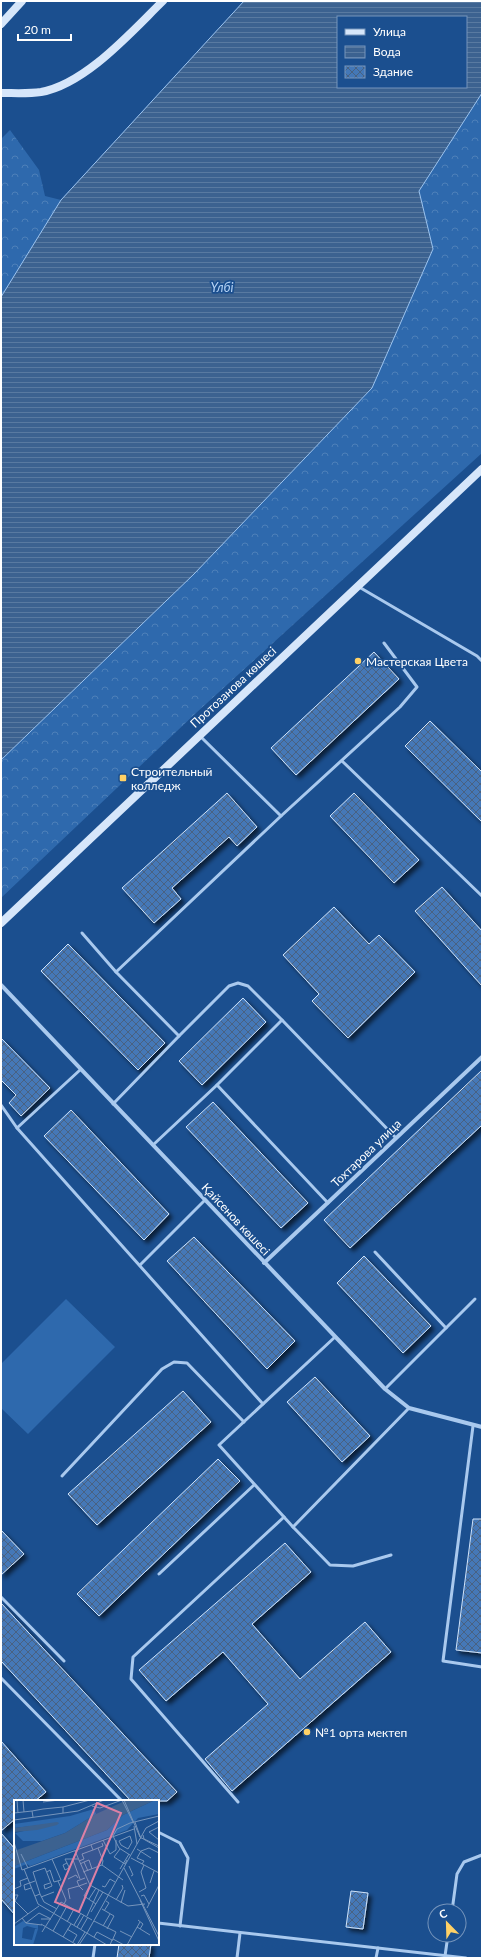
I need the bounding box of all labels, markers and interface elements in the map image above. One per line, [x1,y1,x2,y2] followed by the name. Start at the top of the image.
[18,16,71,42] scale bar
[337,16,467,88] legend
[24,22,51,37] text: 20 m
[373,24,406,39] text: Улица
[373,44,401,59] text: Вода
[373,64,413,79] text: Здание
[211,279,233,295] water label: Үлбі
[187,643,279,731] street label: Протозанова көшесі
[366,654,468,669] place label: Мастерская Цвета
[353,656,363,666] marker: Мастерская Цвета
[131,764,213,793] place label: Строительный колледж
[118,773,128,783] marker: Строительный колледж
[328,1116,404,1190] street label: Тохтарова улица
[199,1180,273,1258] street label: Қайсенов көшесі
[315,1725,407,1740] place label: №1 орта мектеп
[302,1727,312,1737] marker: №1 орта мектеп
[14,1800,159,1945] inset map
[427,1903,467,1943] north arrow
[437,1906,449,1921] text: С

